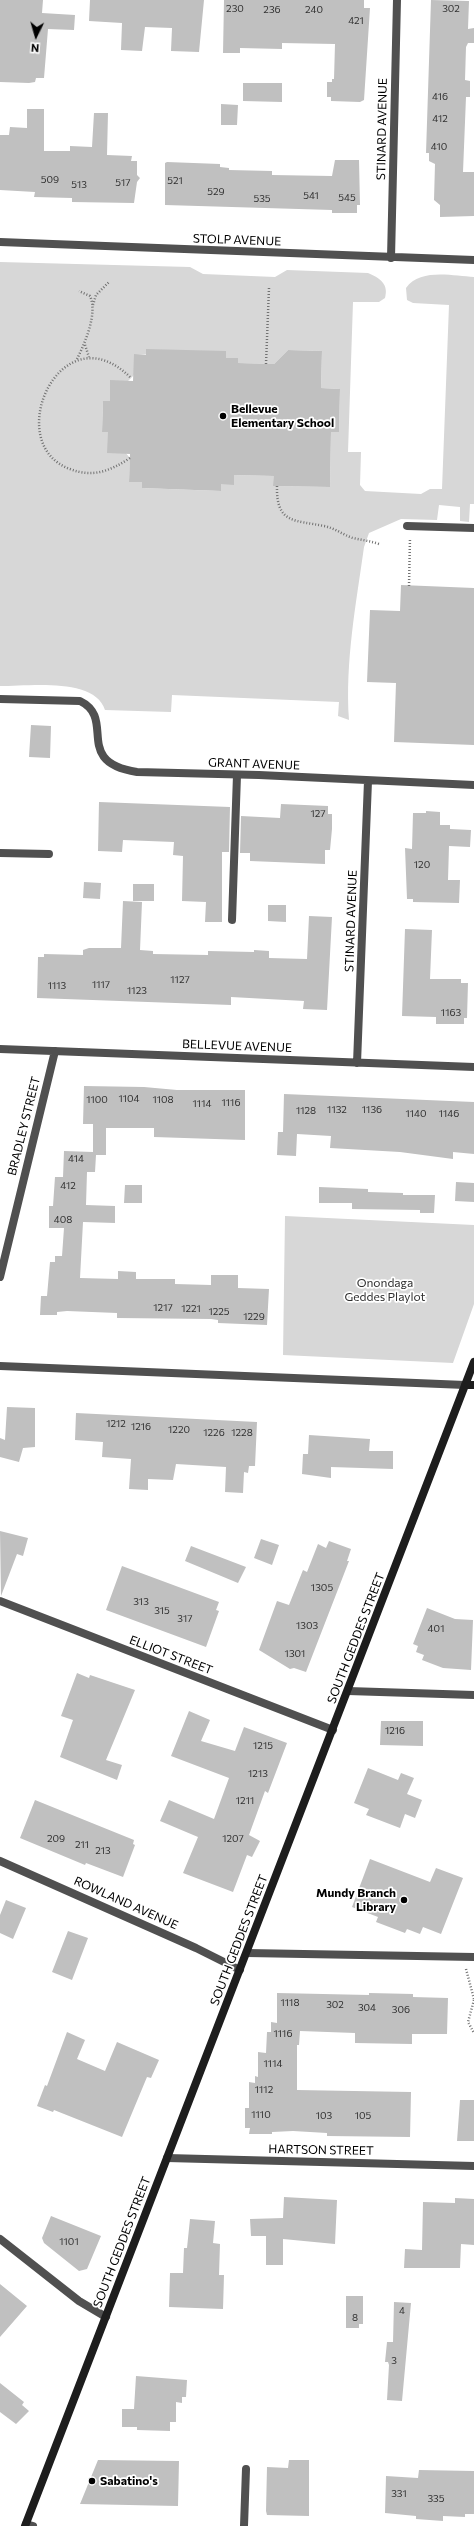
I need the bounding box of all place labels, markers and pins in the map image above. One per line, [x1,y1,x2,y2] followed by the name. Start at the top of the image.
[231,402,334,430] place label: Bellevue Elementary School
[218,411,228,421] marker: Bellevue Elementary School
[316,1886,396,1914] place label: Mundy Branch Library
[399,1895,409,1905] marker: Mundy Branch Library
[100,2474,158,2488] place label: Sabatino's
[87,2476,97,2486] marker: Sabatino's

